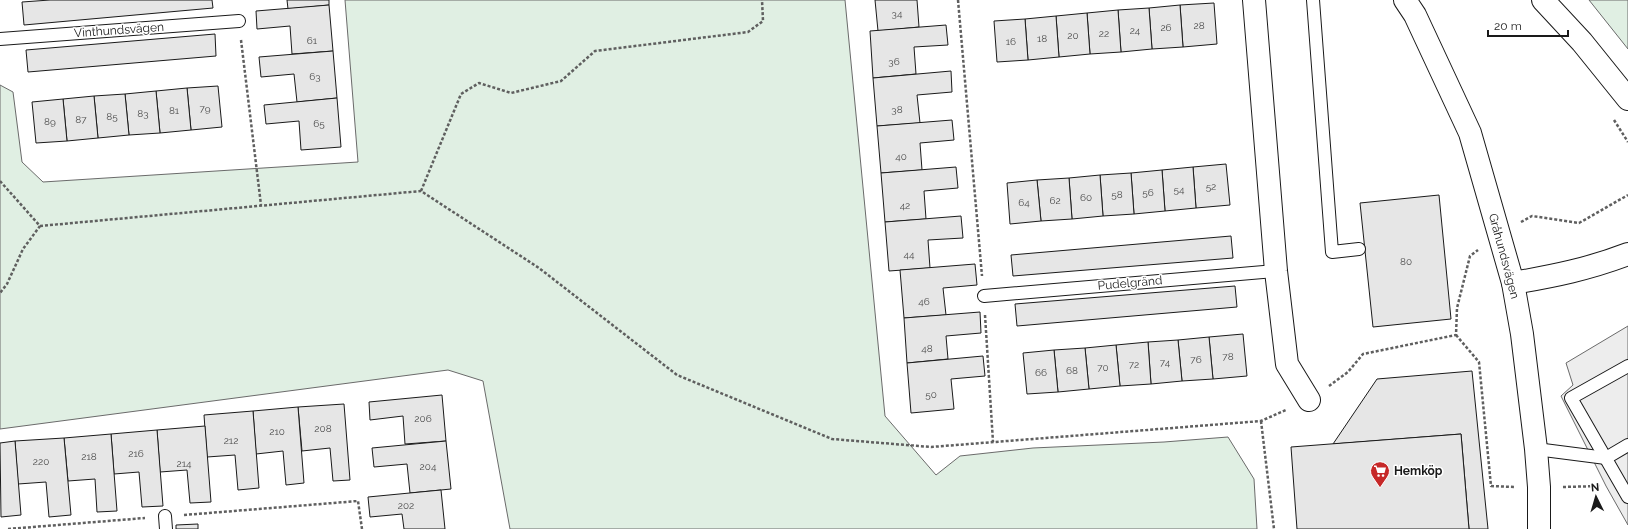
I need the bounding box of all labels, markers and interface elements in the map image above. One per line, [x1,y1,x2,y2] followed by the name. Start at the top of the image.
[892,8,903,19] house number: 34
[1488,12,1568,38] scale bar
[1494,19,1522,33] text: 20 m
[74,20,164,40] street label: Vinthundsvägen
[1193,20,1205,31] house number: 28
[1160,22,1172,33] house number: 26
[1130,25,1141,36] house number: 24
[1099,28,1109,39] house number: 22
[1067,30,1079,41] house number: 20
[1037,33,1047,44] house number: 18
[307,35,318,46] house number: 61
[1006,36,1016,47] house number: 16
[888,56,900,67] house number: 36
[309,71,321,82] house number: 63
[199,103,211,114] house number: 79
[891,104,903,115] house number: 38
[169,105,180,116] house number: 81
[137,108,149,119] house number: 83
[106,111,118,122] house number: 85
[75,114,87,125] house number: 87
[44,116,56,127] house number: 89
[313,118,325,129] house number: 65
[895,151,907,162] house number: 40
[1206,181,1216,192] house number: 52
[1174,184,1185,195] house number: 54
[1142,187,1154,198] house number: 56
[1111,189,1123,200] house number: 58
[1080,192,1092,203] house number: 60
[1049,195,1061,206] house number: 62
[1018,197,1030,208] house number: 64
[900,200,910,211] house number: 42
[1486,212,1522,300] street label: Gråhundsvägen
[904,249,915,260] house number: 44
[1400,256,1412,267] house number: 80
[1097,273,1163,293] street label: Pudelgränd
[918,296,930,307] house number: 46
[921,343,933,354] house number: 48
[1222,351,1234,362] house number: 78
[1190,354,1202,365] house number: 76
[1160,357,1171,368] house number: 74
[1129,359,1139,370] house number: 72
[1097,362,1109,373] house number: 70
[1066,365,1078,376] house number: 68
[1035,367,1047,378] house number: 66
[925,389,937,400] house number: 50
[414,413,432,424] house number: 206
[314,423,332,434] house number: 208
[269,426,285,437] house number: 210
[224,435,238,446] house number: 212
[128,448,144,459] house number: 216
[81,451,97,462] house number: 218
[33,456,49,467] house number: 220
[177,458,192,469] house number: 214
[1369,460,1391,488] supermarket icon: Hemköp
[420,461,437,472] house number: 204
[1394,464,1443,478] place label: Hemköp
[1576,477,1616,517] north arrow
[1590,481,1600,494] text: N
[398,500,414,511] house number: 202

